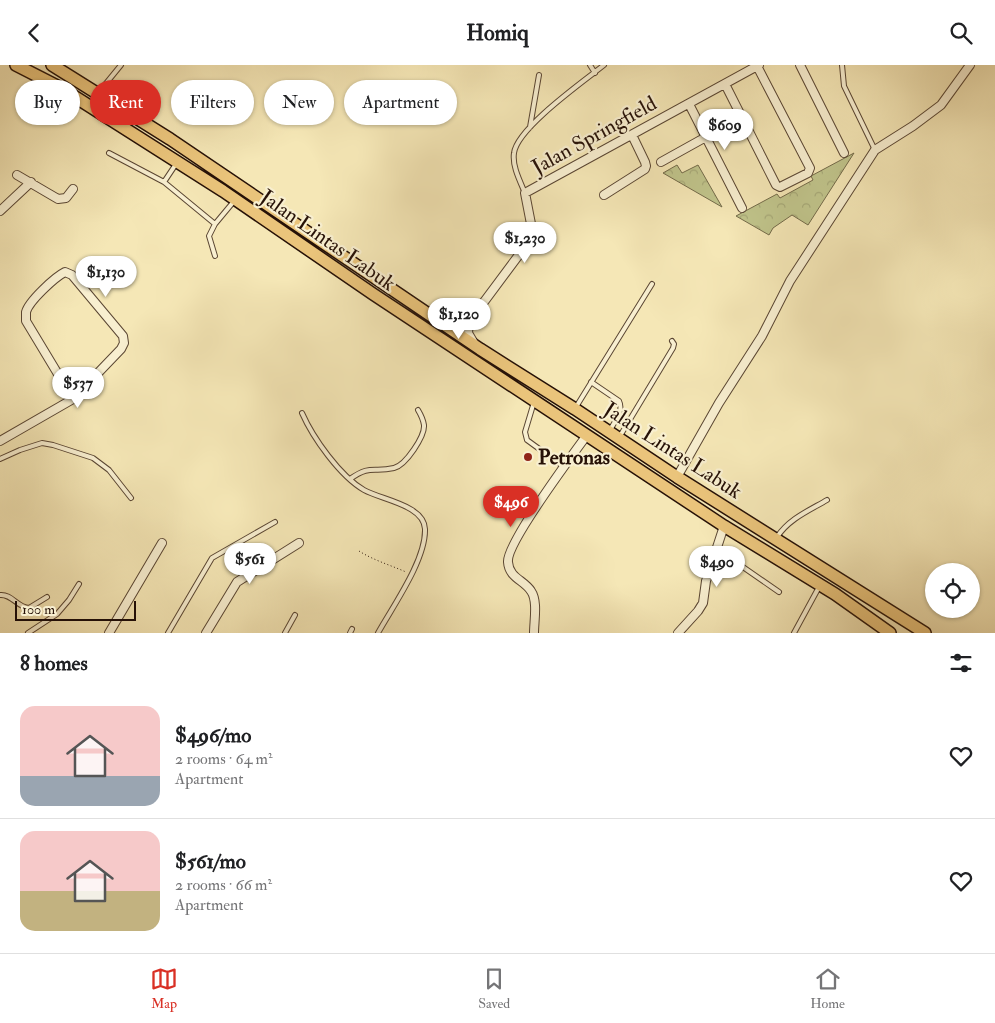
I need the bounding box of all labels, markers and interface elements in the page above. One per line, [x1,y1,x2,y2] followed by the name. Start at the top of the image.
[20,19,48,47] icon: back
[466,19,529,47] text: Homiq
[947,19,975,47] icon: search
[15,80,80,125] chip: Buy
[90,80,161,125] chip: Rent
[171,80,254,125] chip: Filters
[264,80,334,125] chip: New
[344,80,457,125] chip: Apartment
[526,90,662,181] street label: Jalan Springfield
[695,109,755,151] pin: $609
[708,115,742,135] text: $609
[254,183,401,297] street label: Jalan Lintas Labuk
[484,221,566,264] pin: $1,230
[504,228,546,248] text: $1,230
[65,255,147,298] pin: $1,130
[87,262,125,282] text: $1,130
[418,297,500,340] pin: $1,120
[439,304,479,324] text: $1,120
[48,367,108,409] pin: $537
[63,373,93,393] text: $537
[598,395,747,505] street label: Jalan Lintas Labuk
[538,444,610,471] place label: Petronas
[522,451,534,463] marker: Petronas
[481,485,541,528] pin: $496
[494,492,528,512] text: $496
[220,543,280,585] pin: $561
[687,545,747,588] pin: $490
[235,549,265,569] text: $561
[700,552,734,572] text: $490
[925,563,980,618] map controls
[925,563,980,618] button: locate
[15,598,136,621] scale bar
[22,601,55,618] text: 100 m
[947,649,975,677] icon: filters
[20,650,88,677] text: 8 homes
[175,722,251,749] text: $496/mo
[60,726,120,786] icon: home
[947,742,975,770] icon: heart
[175,749,273,769] text: 2 rooms · 64 m²
[175,769,243,789] text: Apartment
[175,848,246,875] text: $561/mo
[60,851,120,911] icon: home
[947,867,975,895] icon: heart
[175,875,272,895] text: 2 rooms · 66 m²
[175,895,243,915] text: Apartment
[150,965,178,1012] tab: Map
[478,965,510,1012] tab: Saved
[810,965,845,1012] tab: Home

